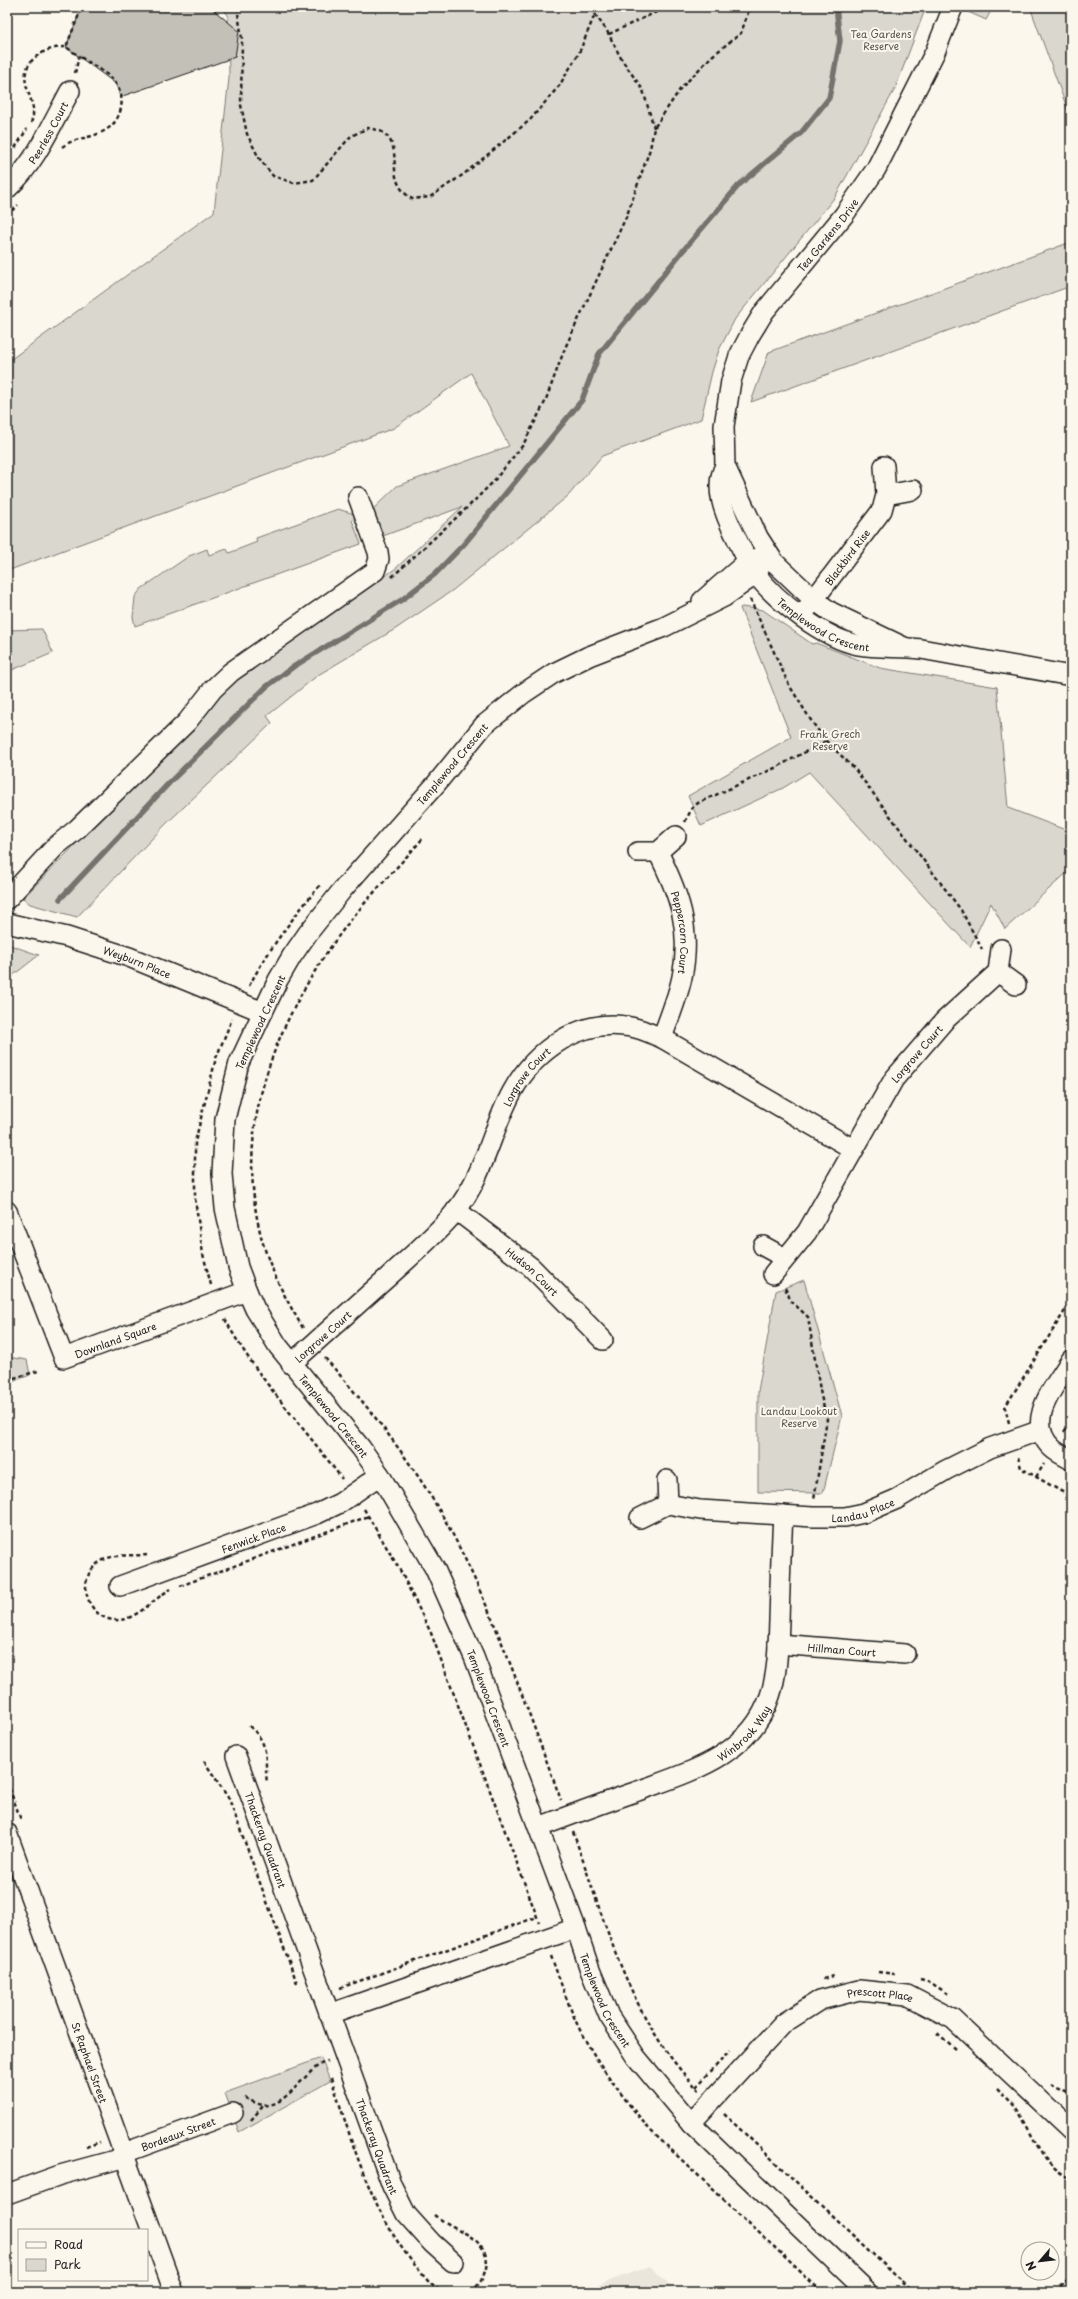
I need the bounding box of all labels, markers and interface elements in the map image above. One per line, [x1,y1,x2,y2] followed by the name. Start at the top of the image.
[851,26,912,53] park label: Tea Gardens Reserve
[24,99,71,166] street label: Peerless Court
[793,195,861,275] street label: Tea Gardens Drive
[820,525,873,588] street label: Blackbird Rise
[774,594,870,654] street label: Templewood Crescent
[413,720,491,808] street label: Templewood Crescent
[800,726,861,753] park label: Frank Grech Reserve
[668,889,693,975] street label: Peppercorn Court
[101,942,174,981] street label: Weyburn Place
[231,972,289,1072] street label: Templewood Crescent
[887,1021,945,1085] street label: Lorgrove Court
[499,1043,553,1109] street label: Lorgrove Court
[503,1243,562,1299] street label: Hudson Court
[291,1306,354,1365] street label: Lorgrove Court
[72,1317,158,1361] street label: Downland Square
[296,1371,373,1460] street label: Templewood Crescent
[761,1403,837,1430] park label: Landau Lookout Reserve
[831,1494,896,1525] street label: Landau Place
[219,1519,288,1556] street label: Fenwick Place
[807,1639,877,1659] street label: Hillman Court
[464,1647,515,1749] street label: Templewood Crescent
[714,1702,773,1764] street label: Winbrook Way
[242,1790,291,1890] street label: Thackeray Quadrant
[577,1951,635,2050] street label: Templewood Crescent
[845,1982,917,2005] street label: Prescott Place
[69,2020,112,2105] street label: St Raphael Street
[353,2096,402,2197] street label: Thackeray Quadrant
[138,2113,217,2154] street label: Bordeaux Street
[18,2229,148,2281] legend
[54,2235,83,2253] text: Road
[1020,2241,1060,2281] north arrow
[54,2255,81,2273] text: Park
[1021,2258,1040,2274] text: N

